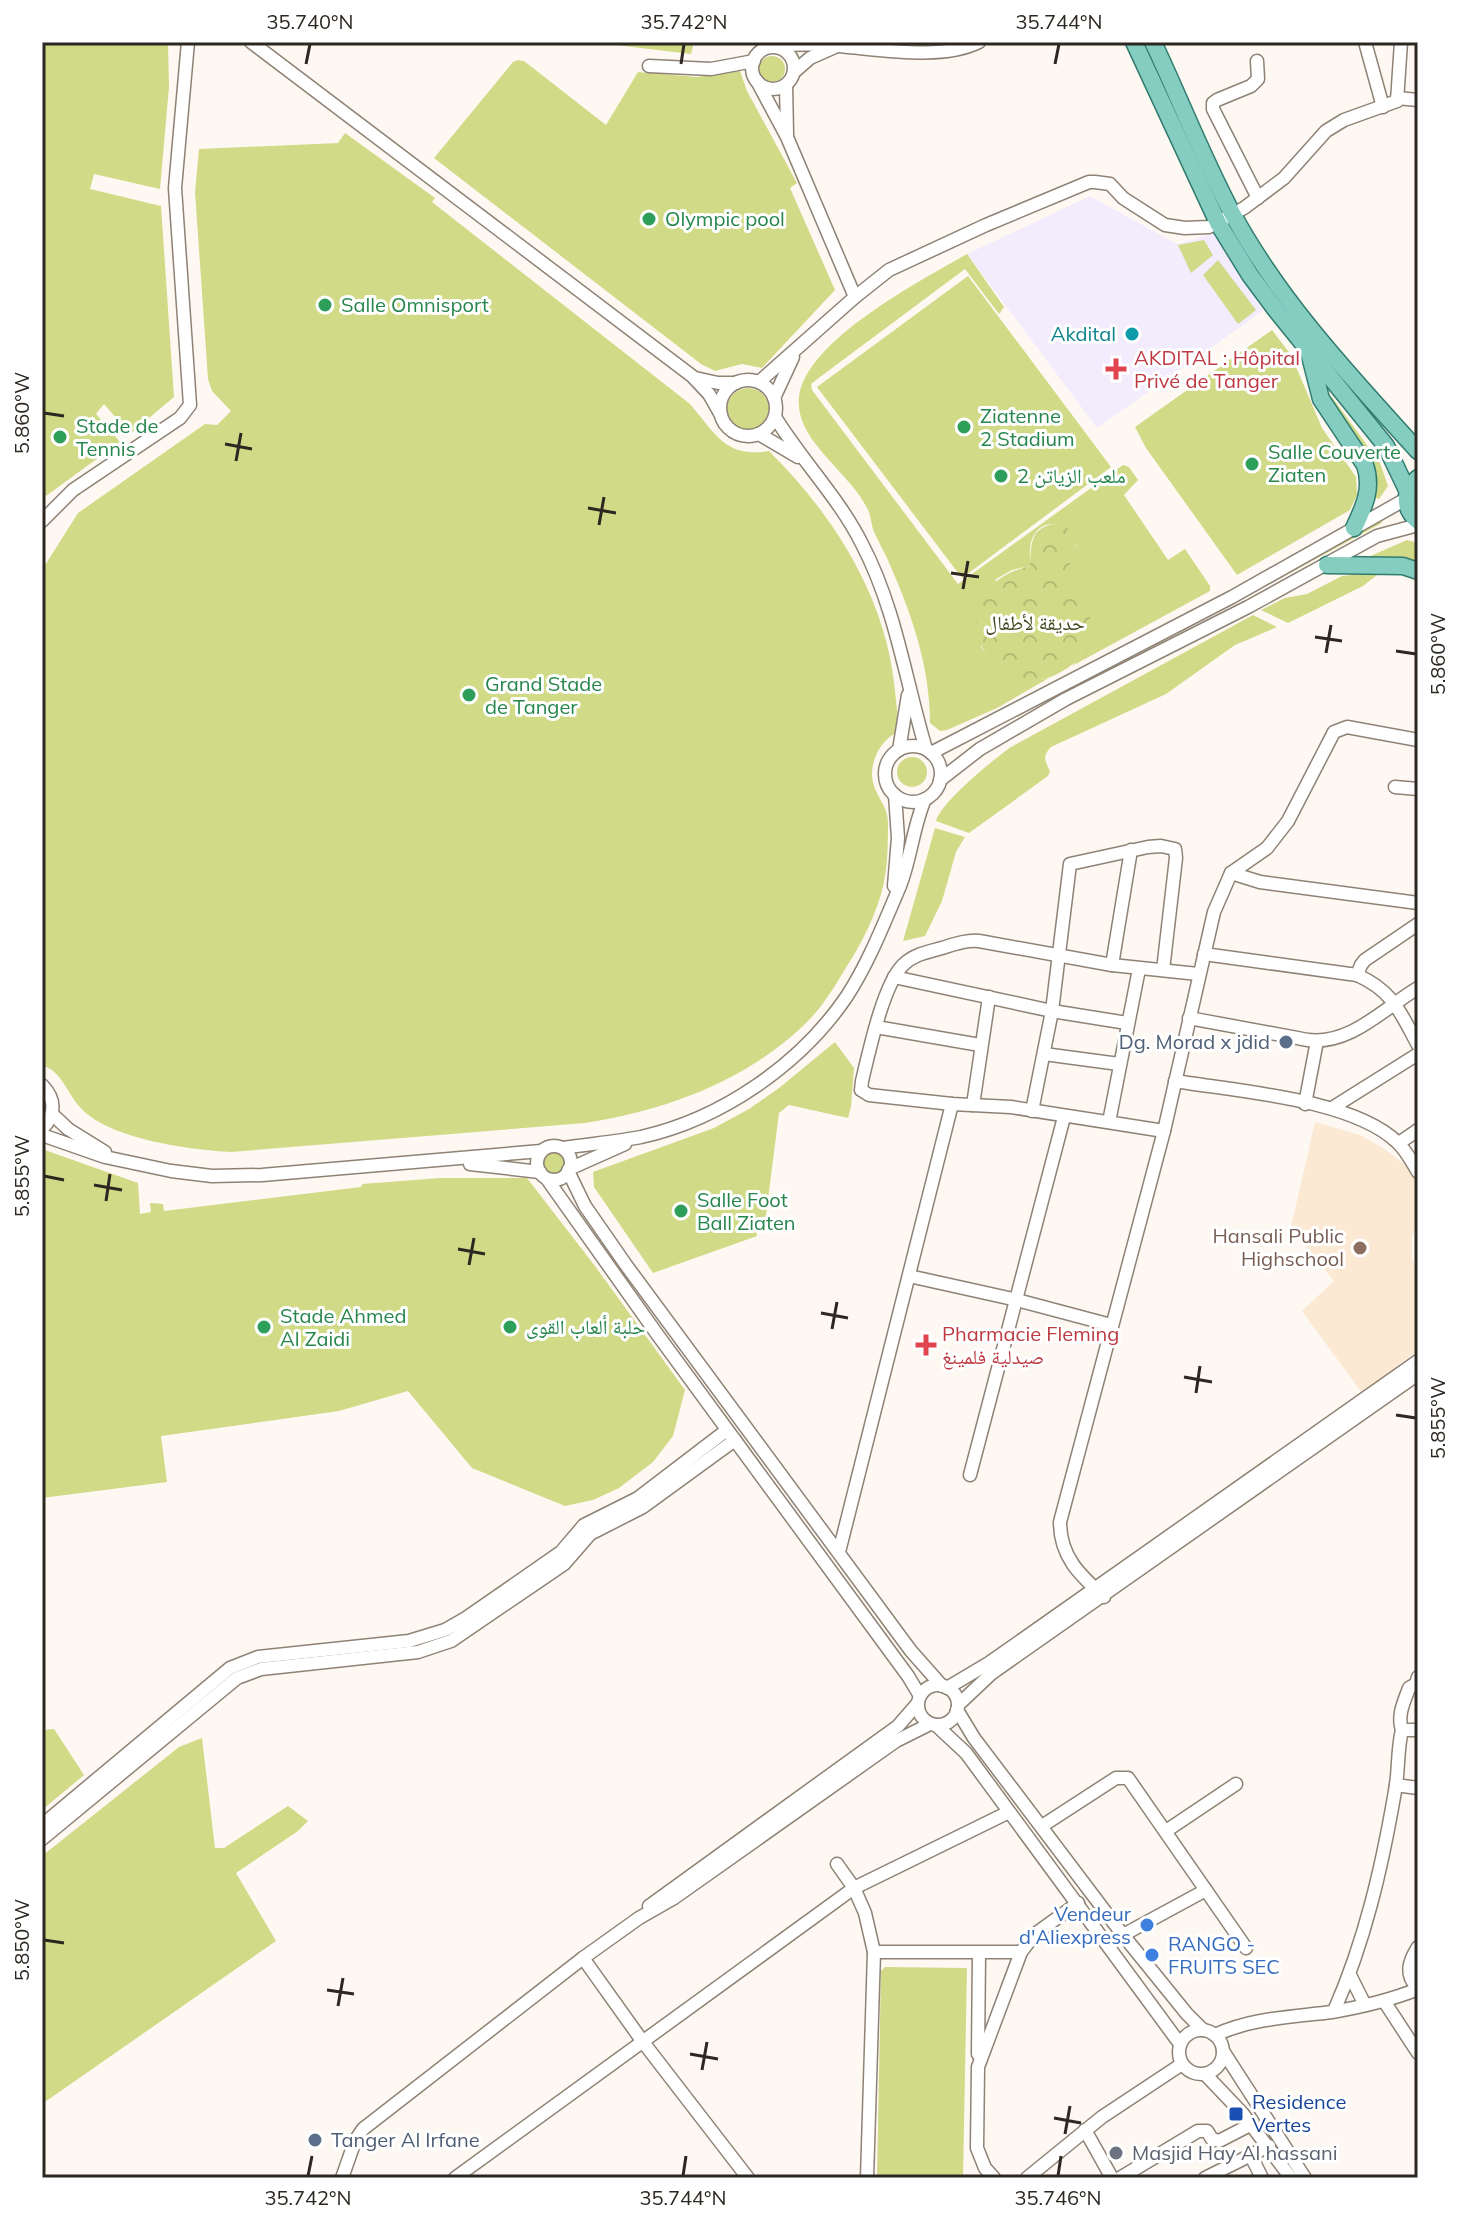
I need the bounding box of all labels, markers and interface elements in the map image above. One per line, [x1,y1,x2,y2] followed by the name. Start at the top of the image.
[267,9,353,34] text: 35.740°N
[641,9,727,34] text: 35.742°N
[1016,9,1102,34] text: 35.744°N
[665,206,785,231] place label: Olympic pool
[640,210,658,228] marker: Olympic pool
[341,292,489,317] place label: Salle Omnisport
[316,296,334,314] marker: Salle Omnisport
[1051,321,1116,346] place label: Akdital
[1123,325,1141,343] marker: Akdital
[1134,345,1300,393] place label: AKDITAL : Hôpital Privé de Tanger
[1105,358,1127,380] marker: AKDITAL : Hôpital Privé de Tanger
[9,372,34,454] text: 5.860°W
[980,403,1075,451] place label: Ziatenne 2 Stadium
[76,413,158,461] place label: Stade de Tennis
[955,418,973,436] marker: Ziatenne 2 Stadium
[51,428,69,446] marker: Stade de Tennis
[1268,439,1401,487] place label: Salle Couverte Ziaten
[1243,455,1261,473] marker: Salle Couverte Ziaten
[1017,463,1126,488] place label: ملعب الزياتن 2
[992,467,1010,485] marker: ملعب الزياتن 2
[985,610,1085,635] park label: حديقة لأطفال
[1425,613,1450,695] text: 5.860°W
[485,671,602,719] place label: Grand Stade de Tanger
[460,686,478,704] marker: Grand Stade de Tanger
[1119,1029,1270,1054] place label: Dg. Morad x jdid
[1277,1033,1295,1051] marker: Dg. Morad x jdid
[9,1135,34,1217] text: 5.855°W
[697,1187,796,1235] place label: Salle Foot Ball Ziaten
[672,1202,690,1220] marker: Salle Foot Ball Ziaten
[1212,1223,1344,1271] place label: Hansali Public Highschool
[1351,1239,1369,1257] marker: Hansali Public Highschool
[280,1303,406,1351] place label: Stade Ahmed Al Zaidi
[526,1314,645,1339] place label: حلبة ألعاب القوى
[255,1318,273,1336] marker: Stade Ahmed Al Zaidi
[501,1318,519,1336] marker: حلبة ألعاب القوى
[942,1321,1119,1370] place label: Pharmacie Fleming صيدلية فلمينغ
[917,1336,935,1354] marker: Pharmacie Fleming صيدلية فلمينغ
[1425,1377,1450,1459] text: 5.855°W
[9,1899,34,1981] text: 5.850°W
[1019,1901,1132,1949] place label: Vendeur d'Aliexpress
[1138,1916,1156,1934] marker: Vendeur d'Aliexpress
[1168,1931,1280,1979] place label: RANGO - FRUITS SEC
[1143,1946,1161,1964] marker: RANGO - FRUITS SEC
[1252,2089,1346,2137] place label: Residence Vertes
[1227,2105,1245,2123] marker: Residence Vertes
[331,2127,480,2152] place label: Tanger Al Irfane
[306,2131,324,2149] marker: Tanger Al Irfane
[1132,2140,1338,2165] place label: Masjid Hay Al hassani
[1107,2144,1125,2162] marker: Masjid Hay Al hassani
[265,2185,351,2210] text: 35.742°N
[640,2185,726,2210] text: 35.744°N
[1015,2185,1101,2210] text: 35.746°N

